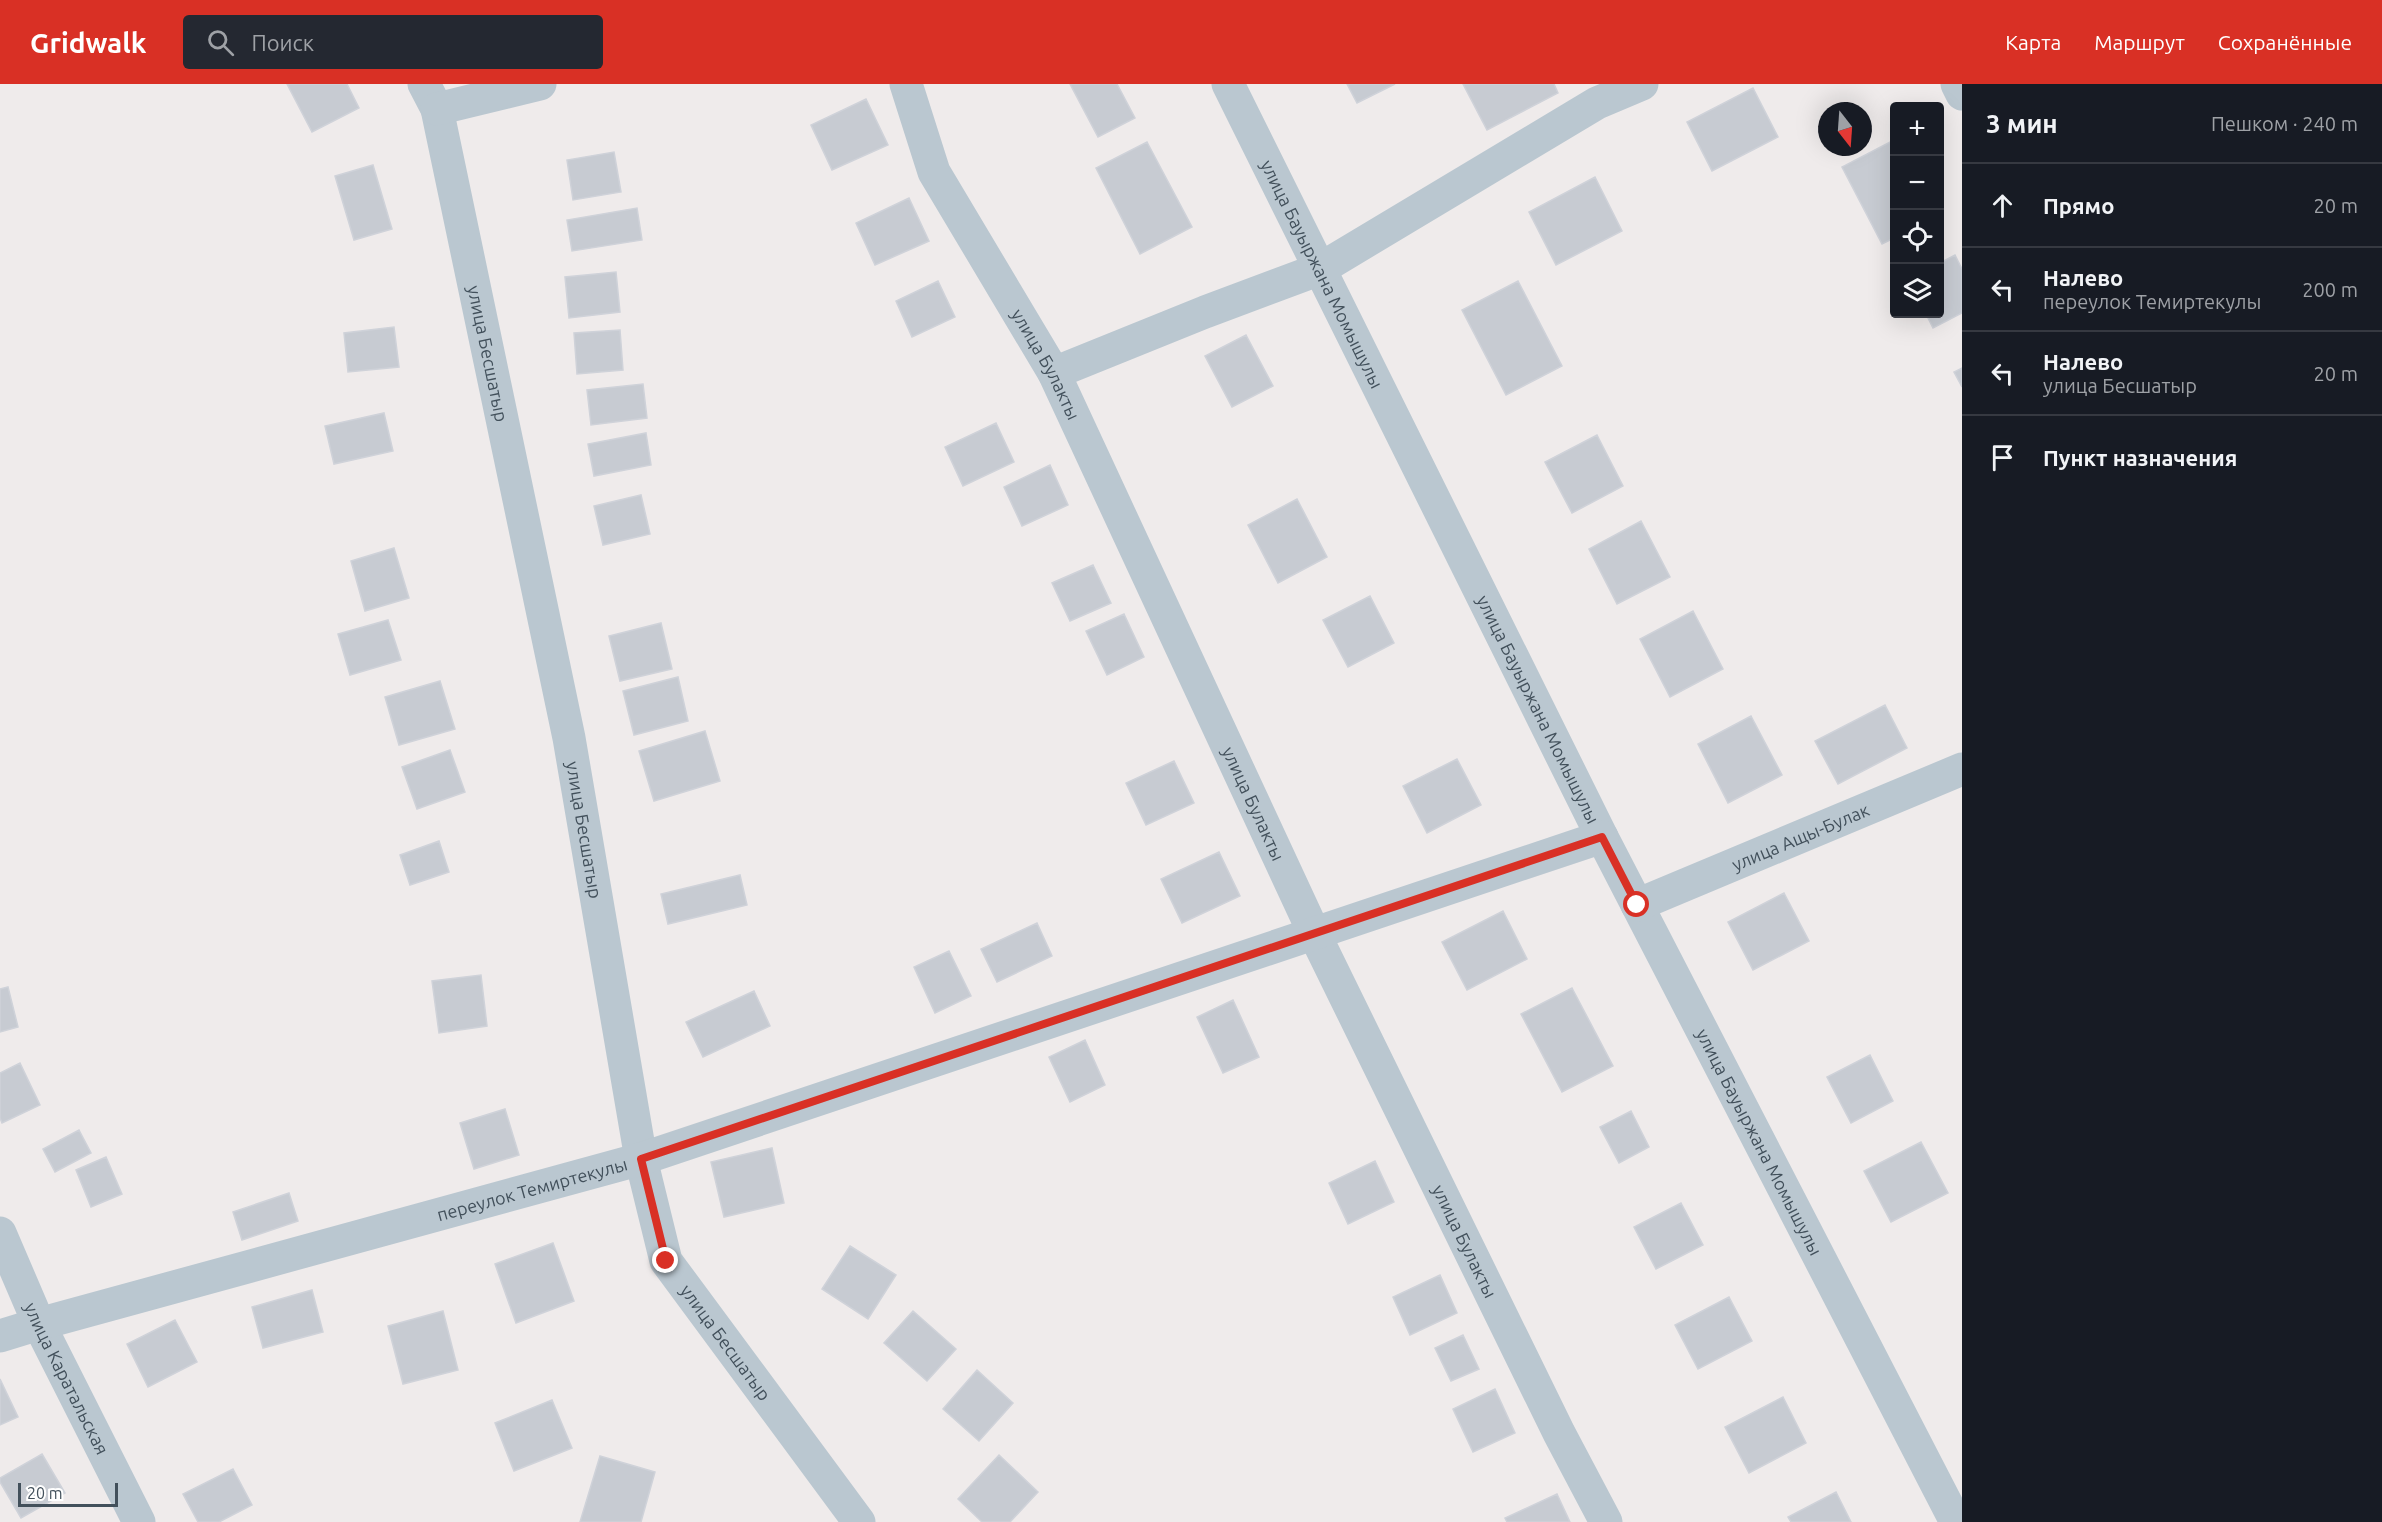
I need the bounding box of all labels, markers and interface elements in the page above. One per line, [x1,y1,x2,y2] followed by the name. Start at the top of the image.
[183,15,603,69] search box
[204,26,237,59] icon: search
[30,27,147,58] text: Gridwalk
[252,30,314,55] text: Поиск
[2005,30,2061,54] text: Карта
[2094,30,2185,54] text: Маршрут
[2218,30,2352,54] text: Сохранённые
[1818,102,1872,156] north arrow
[1890,102,1944,318] map controls
[1890,102,1944,156] button: +
[1986,109,2058,138] text: 3 мин
[2211,112,2358,135] text: Пешком · 240 m
[1257,156,1387,391] street label: улица Бауыржана Момышулы
[1890,156,1944,210] button: −
[1986,189,2019,222] icon: ahead
[2043,193,2114,218] text: Прямо
[2314,194,2358,217] text: 20 m
[1890,210,1944,264] button: locate
[1890,264,1944,318] button: layers
[2043,265,2123,290] text: Налево
[1986,273,2019,306] icon: left
[2302,278,2358,301] text: 200 m
[464,284,512,423] street label: улица Бесшатыр
[2043,290,2261,313] text: переулок Темиртекулы
[1008,305,1084,423] street label: улица Булакты
[2043,349,2123,374] text: Налево
[1986,357,2019,390] icon: left
[2314,362,2358,385] text: 20 m
[2043,374,2197,397] text: улица Бесшатыр
[1986,441,2019,474] icon: arrive
[2043,445,2237,470] text: Пункт назначения
[1473,592,1604,827] street label: улица Бауыржана Момышулы
[1219,743,1289,864] street label: улица Булакты
[563,760,606,900] street label: улица Бесшатыр
[1729,799,1872,874] street label: улица Ащы-Булак
[1623,891,1649,917] route start
[1693,1025,1826,1259] street label: улица Бауыржана Момышулы
[435,1153,629,1225] street label: переулок Темиртекулы
[1429,1181,1501,1301] street label: улица Булакты
[652,1247,678,1273] route end
[677,1281,775,1404] street label: улица Бесшатыр
[21,1299,113,1458] street label: улица Каратальская
[18,1480,118,1508] scale bar
[27,1484,63,1502] text: 20 m

